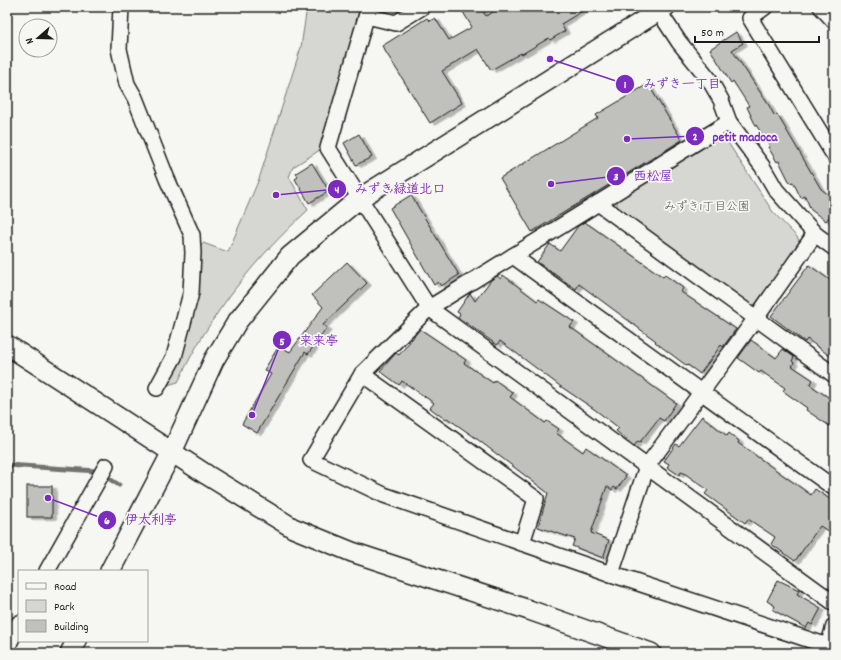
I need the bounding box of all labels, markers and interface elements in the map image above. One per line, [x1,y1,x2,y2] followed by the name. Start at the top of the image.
[18,18,58,58] north arrow
[695,18,819,44] scale bar
[701,25,724,42] text: 50 m
[22,35,39,46] text: N
[615,71,729,96] callout: みずき一丁目
[643,76,721,95] text: みずき一丁目
[624,77,627,94] text: 1
[685,124,786,149] callout: petit madoca
[692,129,698,146] text: 2
[713,129,778,148] text: petit madoca
[606,163,681,188] callout: 西松屋
[633,168,673,187] text: 西松屋
[613,169,619,186] text: 3
[327,176,454,201] callout: みずき緑道北口
[355,181,445,200] text: みずき緑道北口
[335,182,340,199] text: 4
[664,199,750,216] park label: みずき1丁目公園
[272,328,347,353] callout: 来来亭
[299,333,339,352] text: 来来亭
[279,334,285,351] text: 5
[97,507,185,532] callout: 伊太利亭
[125,512,177,531] text: 伊太利亭
[104,513,110,530] text: 6
[18,570,148,642] legend
[54,579,76,596] text: Road
[54,599,75,616] text: Park
[54,619,89,636] text: Building

